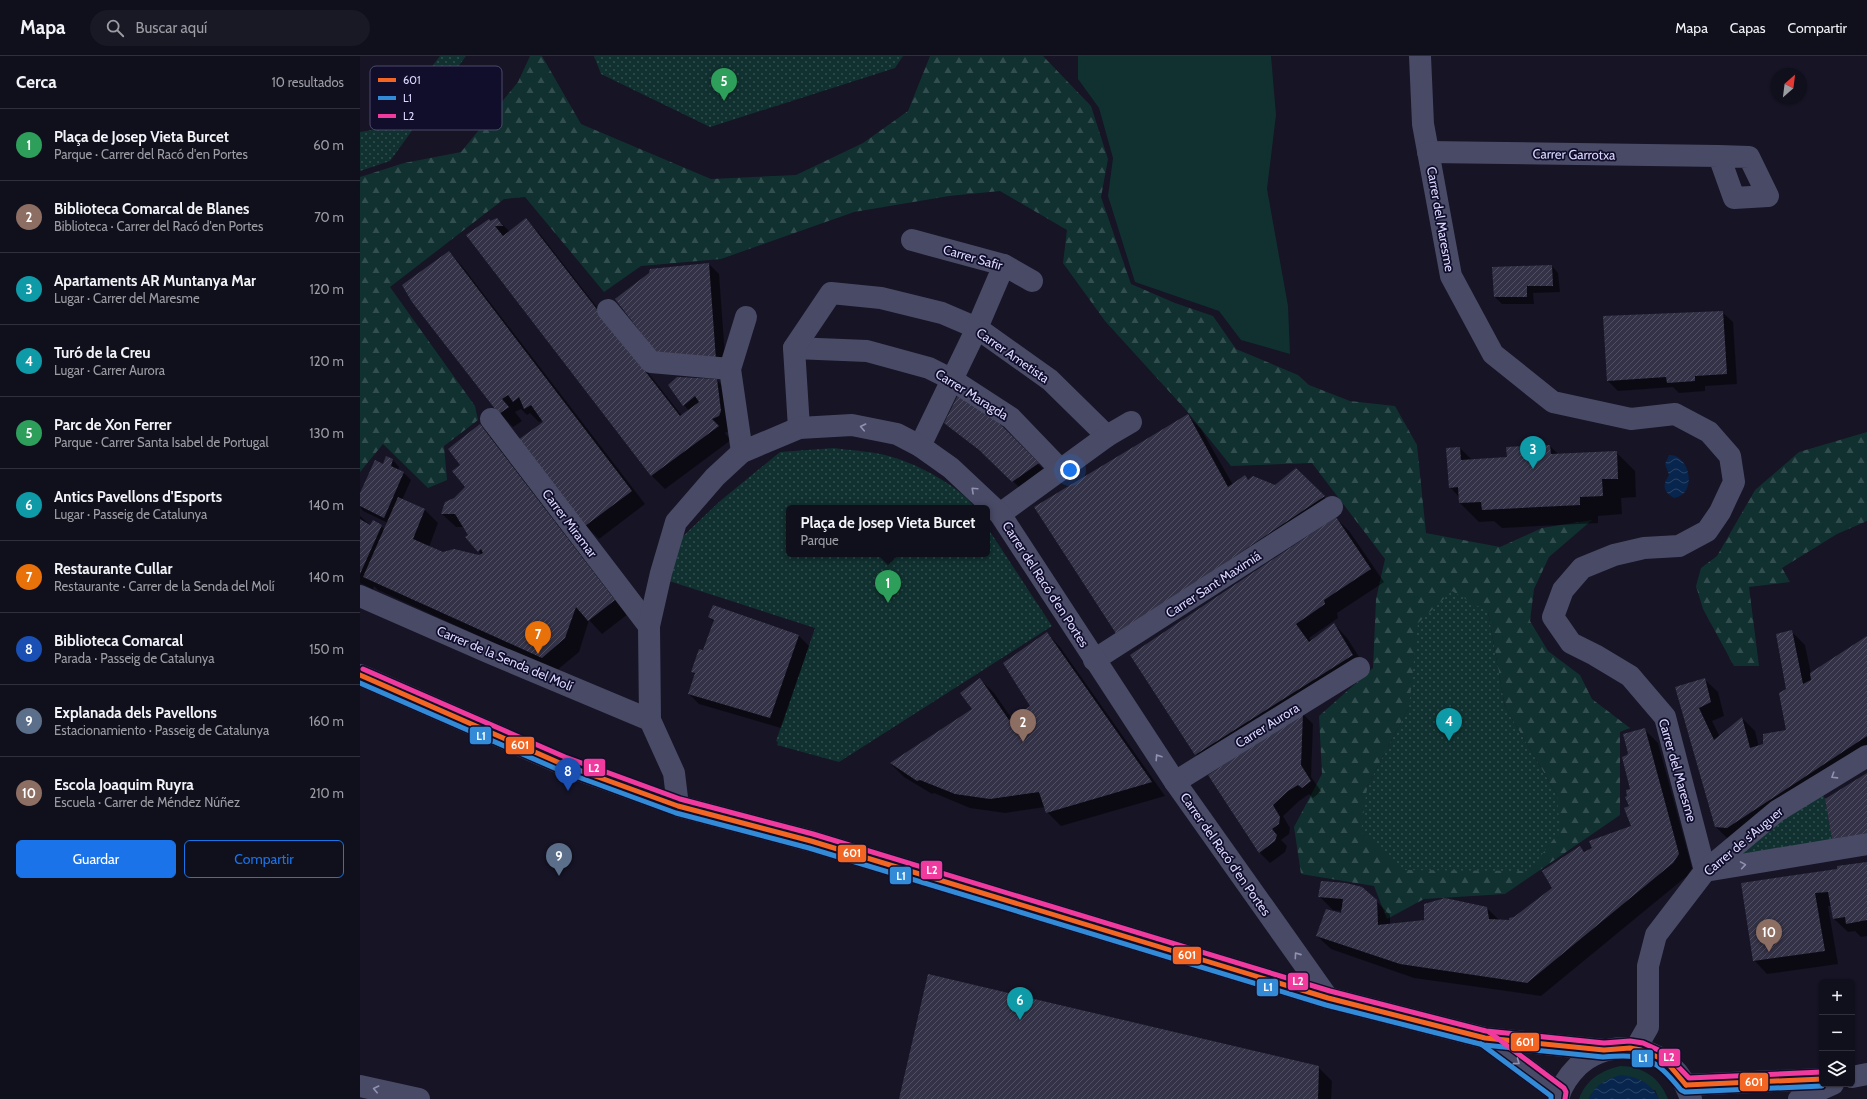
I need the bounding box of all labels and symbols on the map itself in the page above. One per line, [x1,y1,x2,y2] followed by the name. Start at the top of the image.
[370,66,502,130] legend
[711,68,737,101] pin: 5
[1771,68,1807,104] north arrow
[403,73,421,87] text: 601
[403,91,412,105] text: L1
[403,109,415,123] text: L2
[1532,145,1616,163] street label: Carrer Garrotxa
[1424,165,1458,273] street label: Carrer del Maresme
[942,241,1005,273] street label: Carrer Safir
[974,324,1053,386] street label: Carrer Ametista
[933,365,1012,423] street label: Carrer Maragda
[860,424,866,432] one-way arrow
[1520,436,1546,469] pin: 3
[1060,460,1080,480] your location
[539,486,601,561] street label: Carrer Miramar
[971,487,979,494] one-way arrow
[999,518,1093,650] street label: Carrer del Racó d'en Portes
[1162,547,1264,621] street label: Carrer Sant Maximiá
[875,570,901,603] pin: 1
[525,621,551,654] pin: 7
[435,622,576,694] street label: Carrer de la Senda del Molí
[1232,699,1302,751] street label: Carrer Aurora
[1436,708,1462,741] pin: 4
[1010,709,1036,742] pin: 2
[1656,717,1700,824] street label: Carrer del Maresme
[469,726,492,745] line badge: L1
[476,729,486,743] text: L1
[505,736,535,755] line badge: 601
[511,738,529,752] text: 601
[1155,754,1163,761] one-way arrow
[555,758,581,791] pin: 8
[583,758,606,777] line badge: L2
[588,761,600,775] text: L2
[1831,771,1838,779] one-way arrow
[1177,789,1275,919] street label: Carrer del Racó d'en Portes
[1700,803,1787,879] street label: Carrer de s'Auguer
[546,843,572,876] pin: 9
[837,844,867,863] line badge: 601
[843,846,861,860] text: 601
[920,860,943,880] line badge: L2
[1740,861,1747,870] one-way arrow
[926,863,938,877] text: L2
[889,866,912,885] line badge: L1
[896,869,906,883] text: L1
[1756,919,1782,952] pin: 10
[1172,946,1202,965] line badge: 601
[1178,948,1196,962] text: 601
[1295,953,1302,960] one-way arrow
[1287,972,1309,991] line badge: L2
[1292,974,1304,988] text: L2
[1256,978,1279,997] line badge: L1
[1263,980,1273,994] text: L1
[1007,987,1033,1020] pin: 6
[1510,1032,1540,1052] line badge: 601
[1516,1035,1534,1049] text: 601
[1658,1048,1681,1067] line badge: L2
[1631,1049,1654,1068] line badge: L1
[1663,1050,1675,1064] text: L2
[1638,1051,1648,1065] text: L1
[1512,1057,1519,1064] one-way arrow
[1739,1072,1769,1092] line badge: 601
[1745,1075,1763,1089] text: 601
[372,1086,379,1094] one-way arrow

